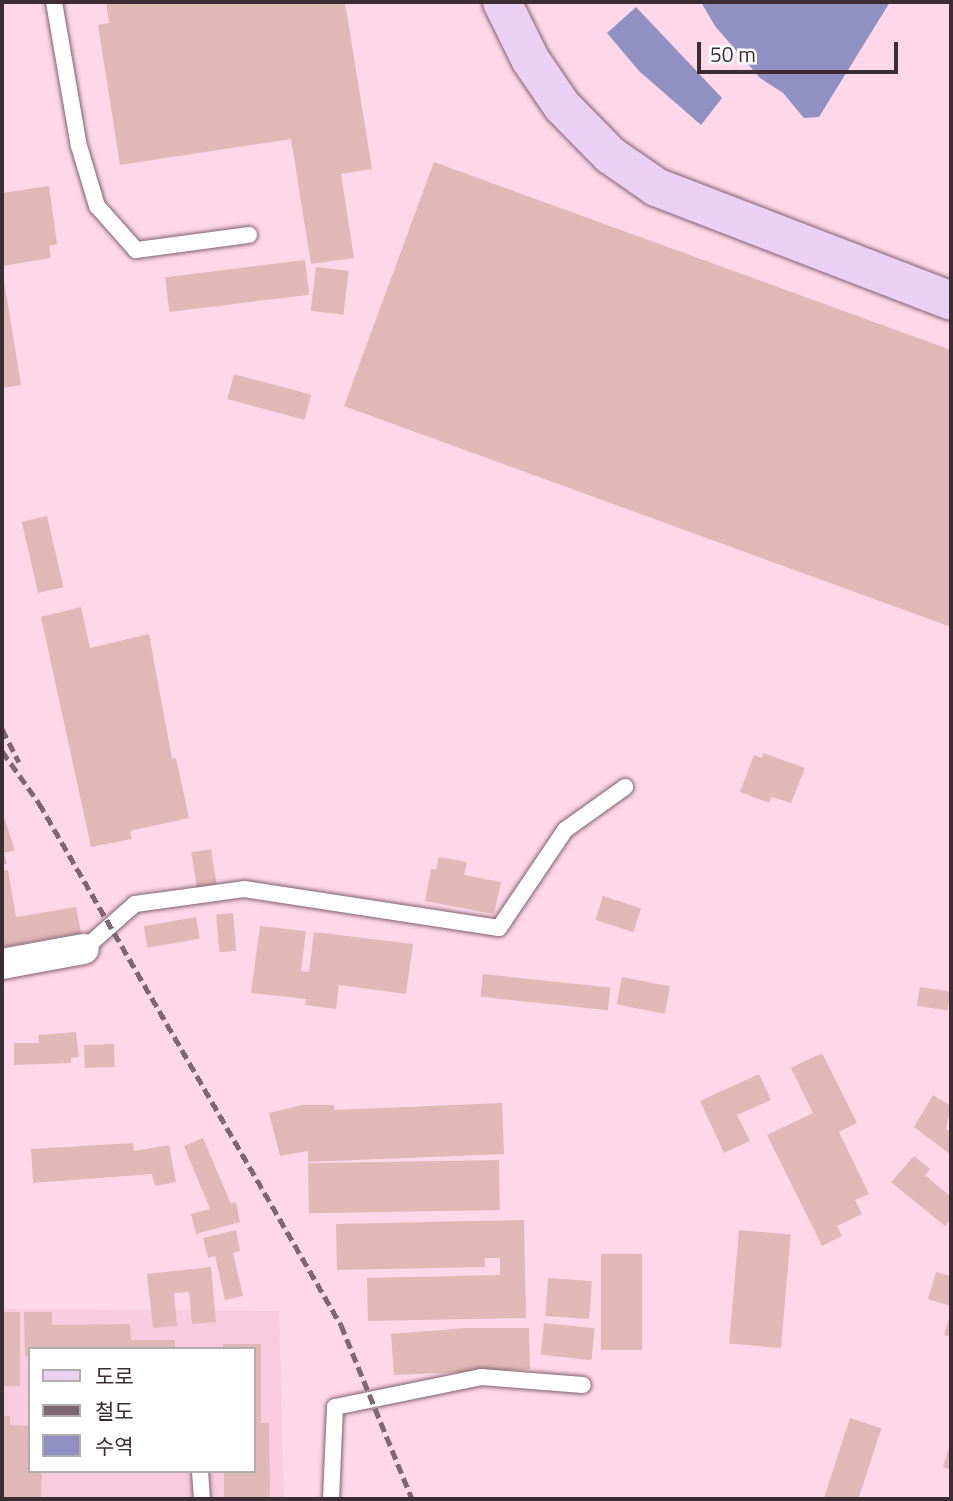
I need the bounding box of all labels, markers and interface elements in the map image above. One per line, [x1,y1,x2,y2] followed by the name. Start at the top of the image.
[701,28,902,72] scale bar
[710,38,756,70] text: 50 m
[28,1347,256,1473] legend
[95,1360,134,1392] text: 도로
[95,1395,134,1427] text: 철도
[95,1430,134,1462] text: 수역

